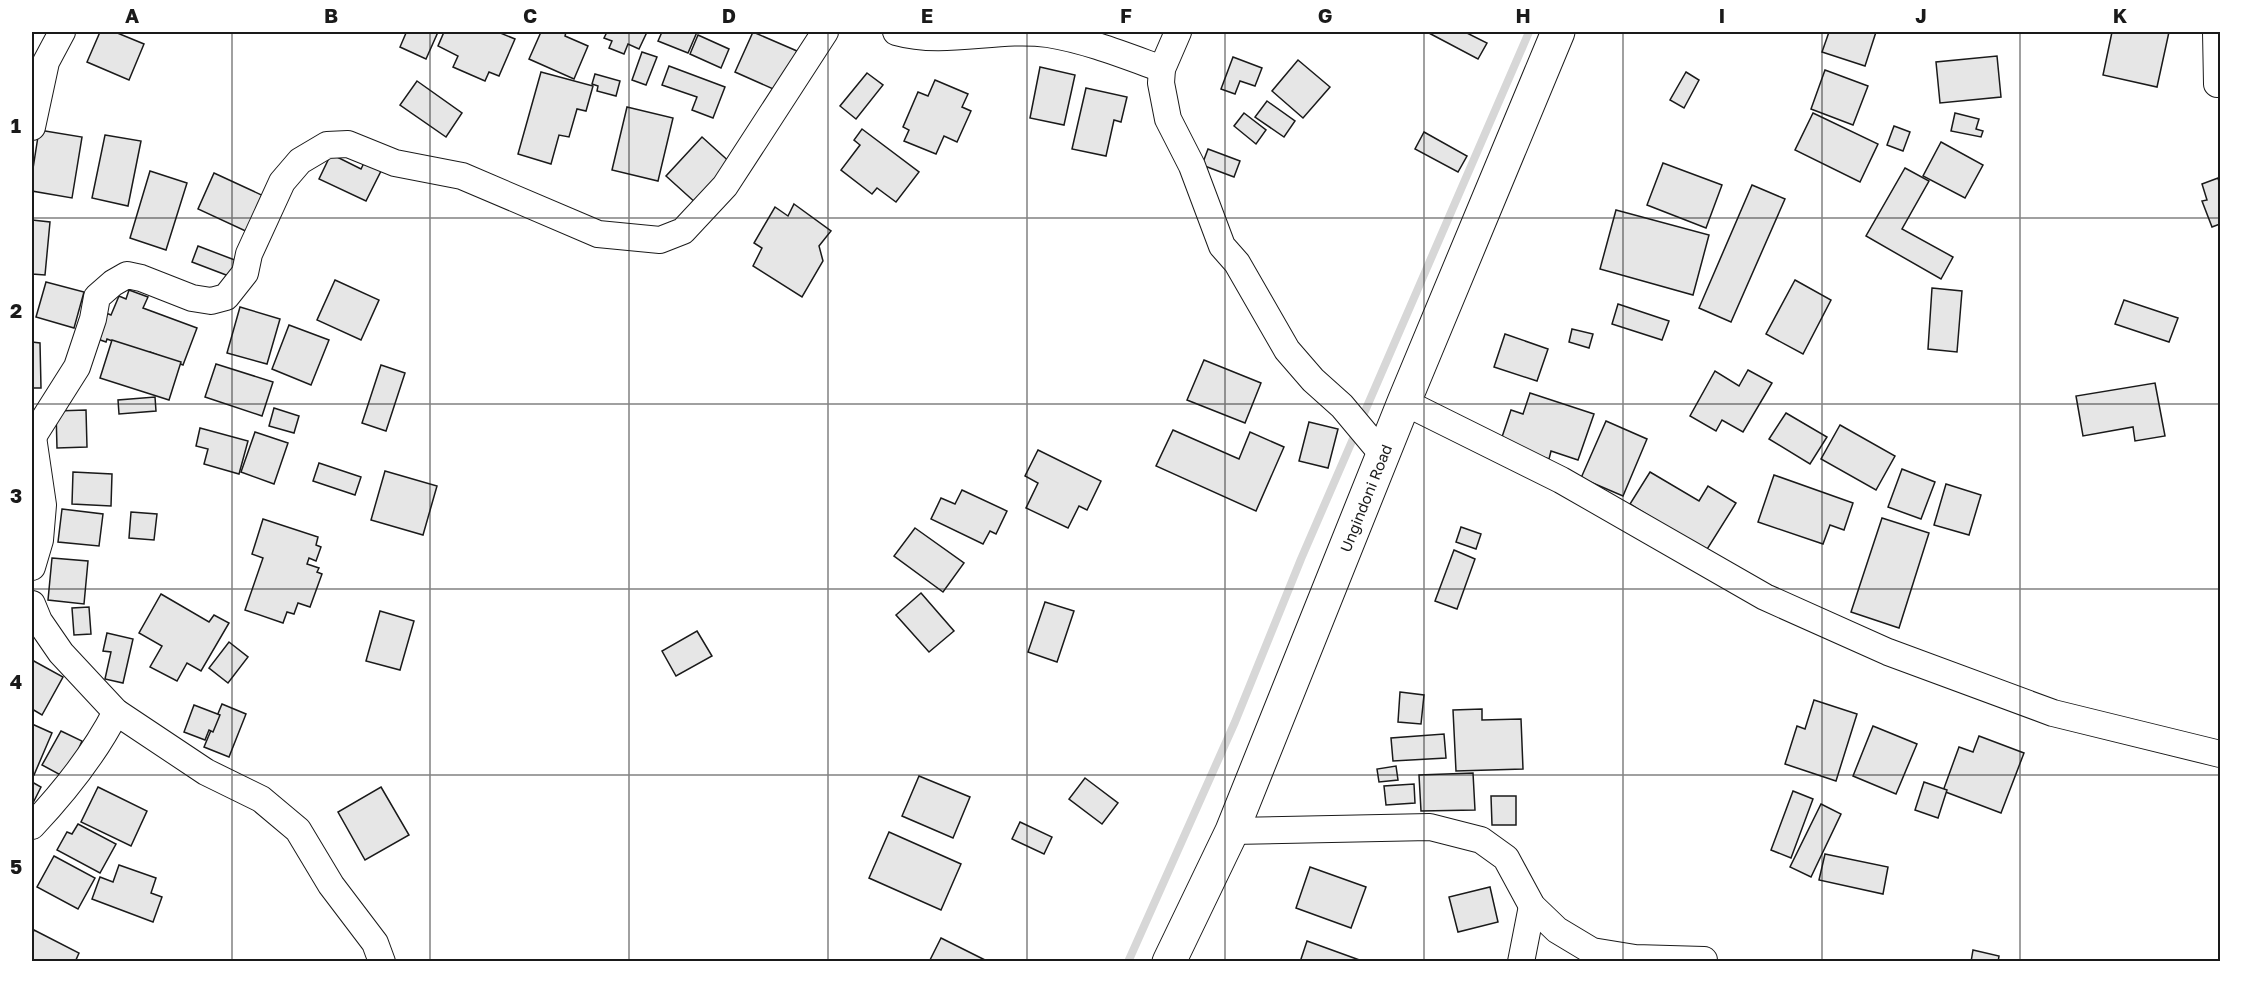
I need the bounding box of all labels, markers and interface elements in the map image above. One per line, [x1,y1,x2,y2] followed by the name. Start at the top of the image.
[125,3,139,27] text: A
[324,3,338,27] text: B
[523,3,537,27] text: C
[722,3,736,27] text: D
[921,3,933,27] text: E
[1120,3,1132,27] text: F
[1318,3,1332,27] text: G
[1515,3,1531,27] text: H
[1719,3,1725,27] text: I
[1915,3,1927,27] text: J
[2113,3,2128,27] text: K
[11,113,21,137] text: 1
[10,298,22,322] text: 2
[1336,442,1395,555] street label: Ungindoni Road
[10,483,22,507] text: 3
[10,669,22,693] text: 4
[10,854,22,878] text: 5

